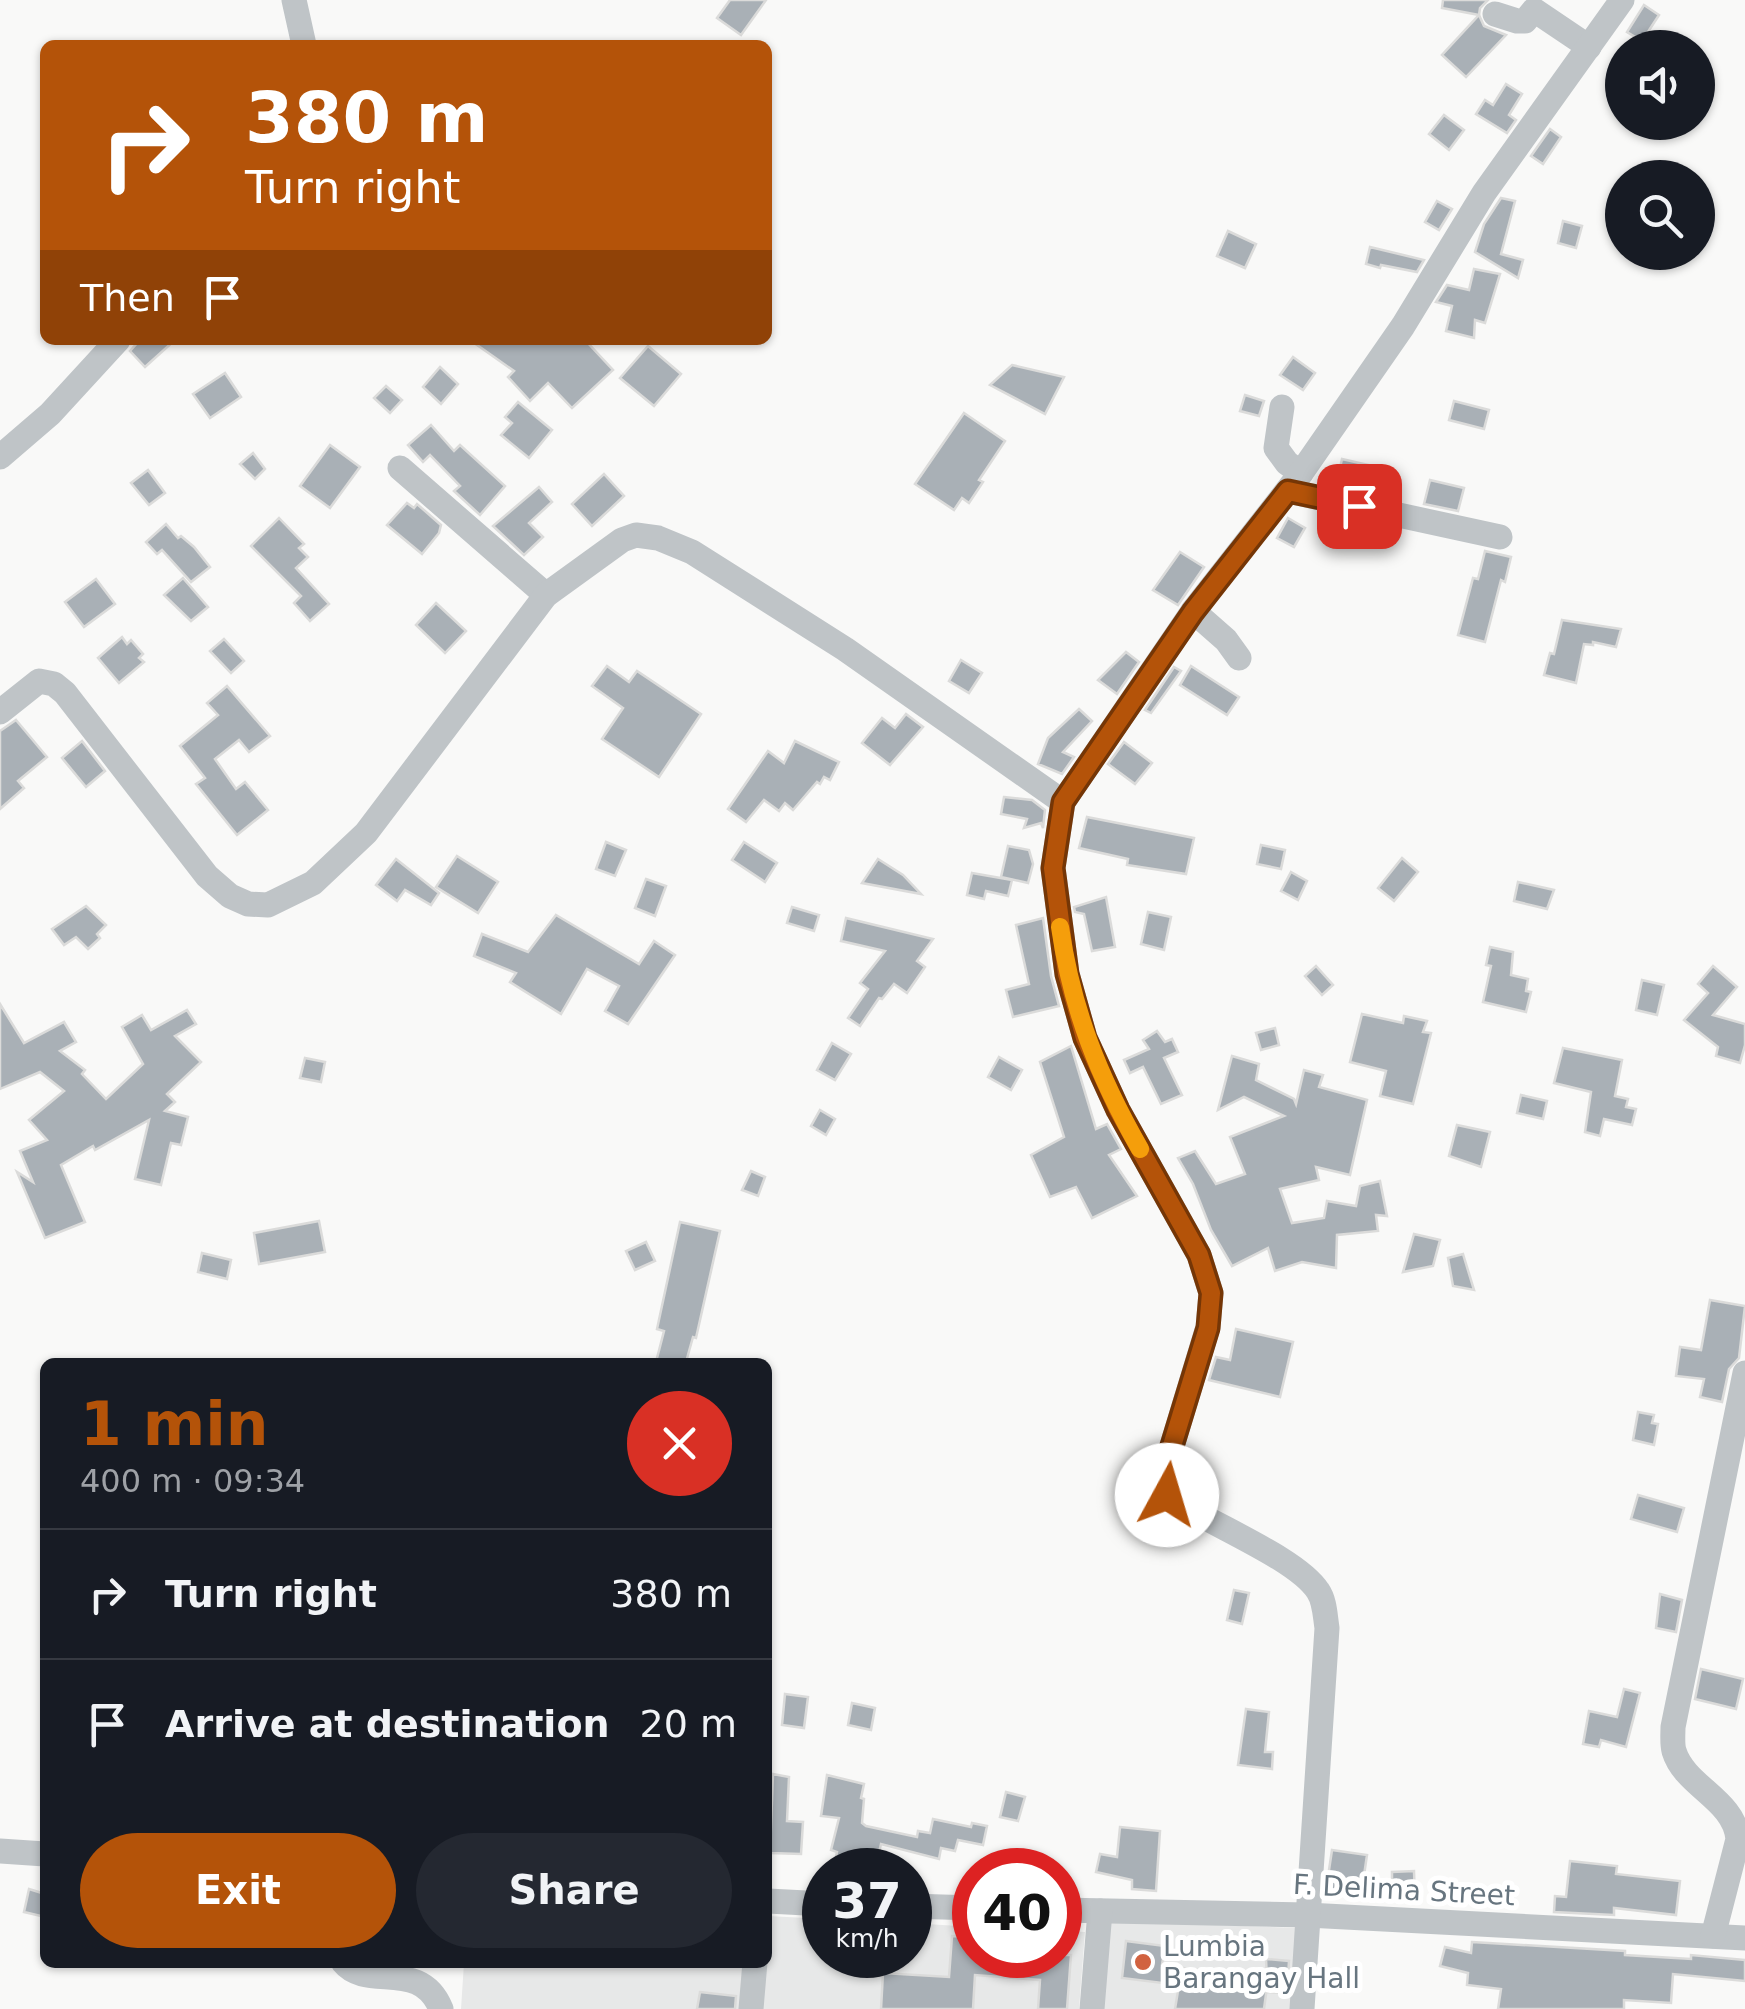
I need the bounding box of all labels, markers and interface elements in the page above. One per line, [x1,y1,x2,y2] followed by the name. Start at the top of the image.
[1605,30,1715,270] map controls
[1605,30,1715,140] button: sound
[245,77,488,159] text: 380 m
[80,80,210,210] icon: right
[1605,160,1715,270] button: search
[245,161,460,214] text: Turn right
[195,270,250,325] icon: arrive
[80,276,175,320] text: Then
[1317,464,1402,549] pin
[1332,479,1387,534] icon: arrive
[80,1389,268,1459] text: 1 min
[627,1391,732,1496] button: close
[1115,1443,1219,1547] position arrow
[80,1462,305,1500] text: 400 m · 09:34
[80,1567,135,1622] icon: right
[165,1572,377,1616] text: Turn right
[610,1572,732,1616] text: 380 m
[80,1697,135,1752] icon: arrive
[165,1702,610,1746] text: Arrive at destination
[640,1702,737,1746] text: 20 m
[80,1833,396,1948] button: Exit
[416,1833,732,1948] button: Share
[952,1848,1082,1978] speed limit sign: 40
[1292,1868,1516,1912] street label: F. Delima Street
[832,1872,902,1930] text: 37
[835,1924,899,1953] text: km/h
[1163,1930,1360,1995] place label: Lumbia Barangay Hall
[1132,1951,1154,1973] marker: Lumbia Barangay Hall

